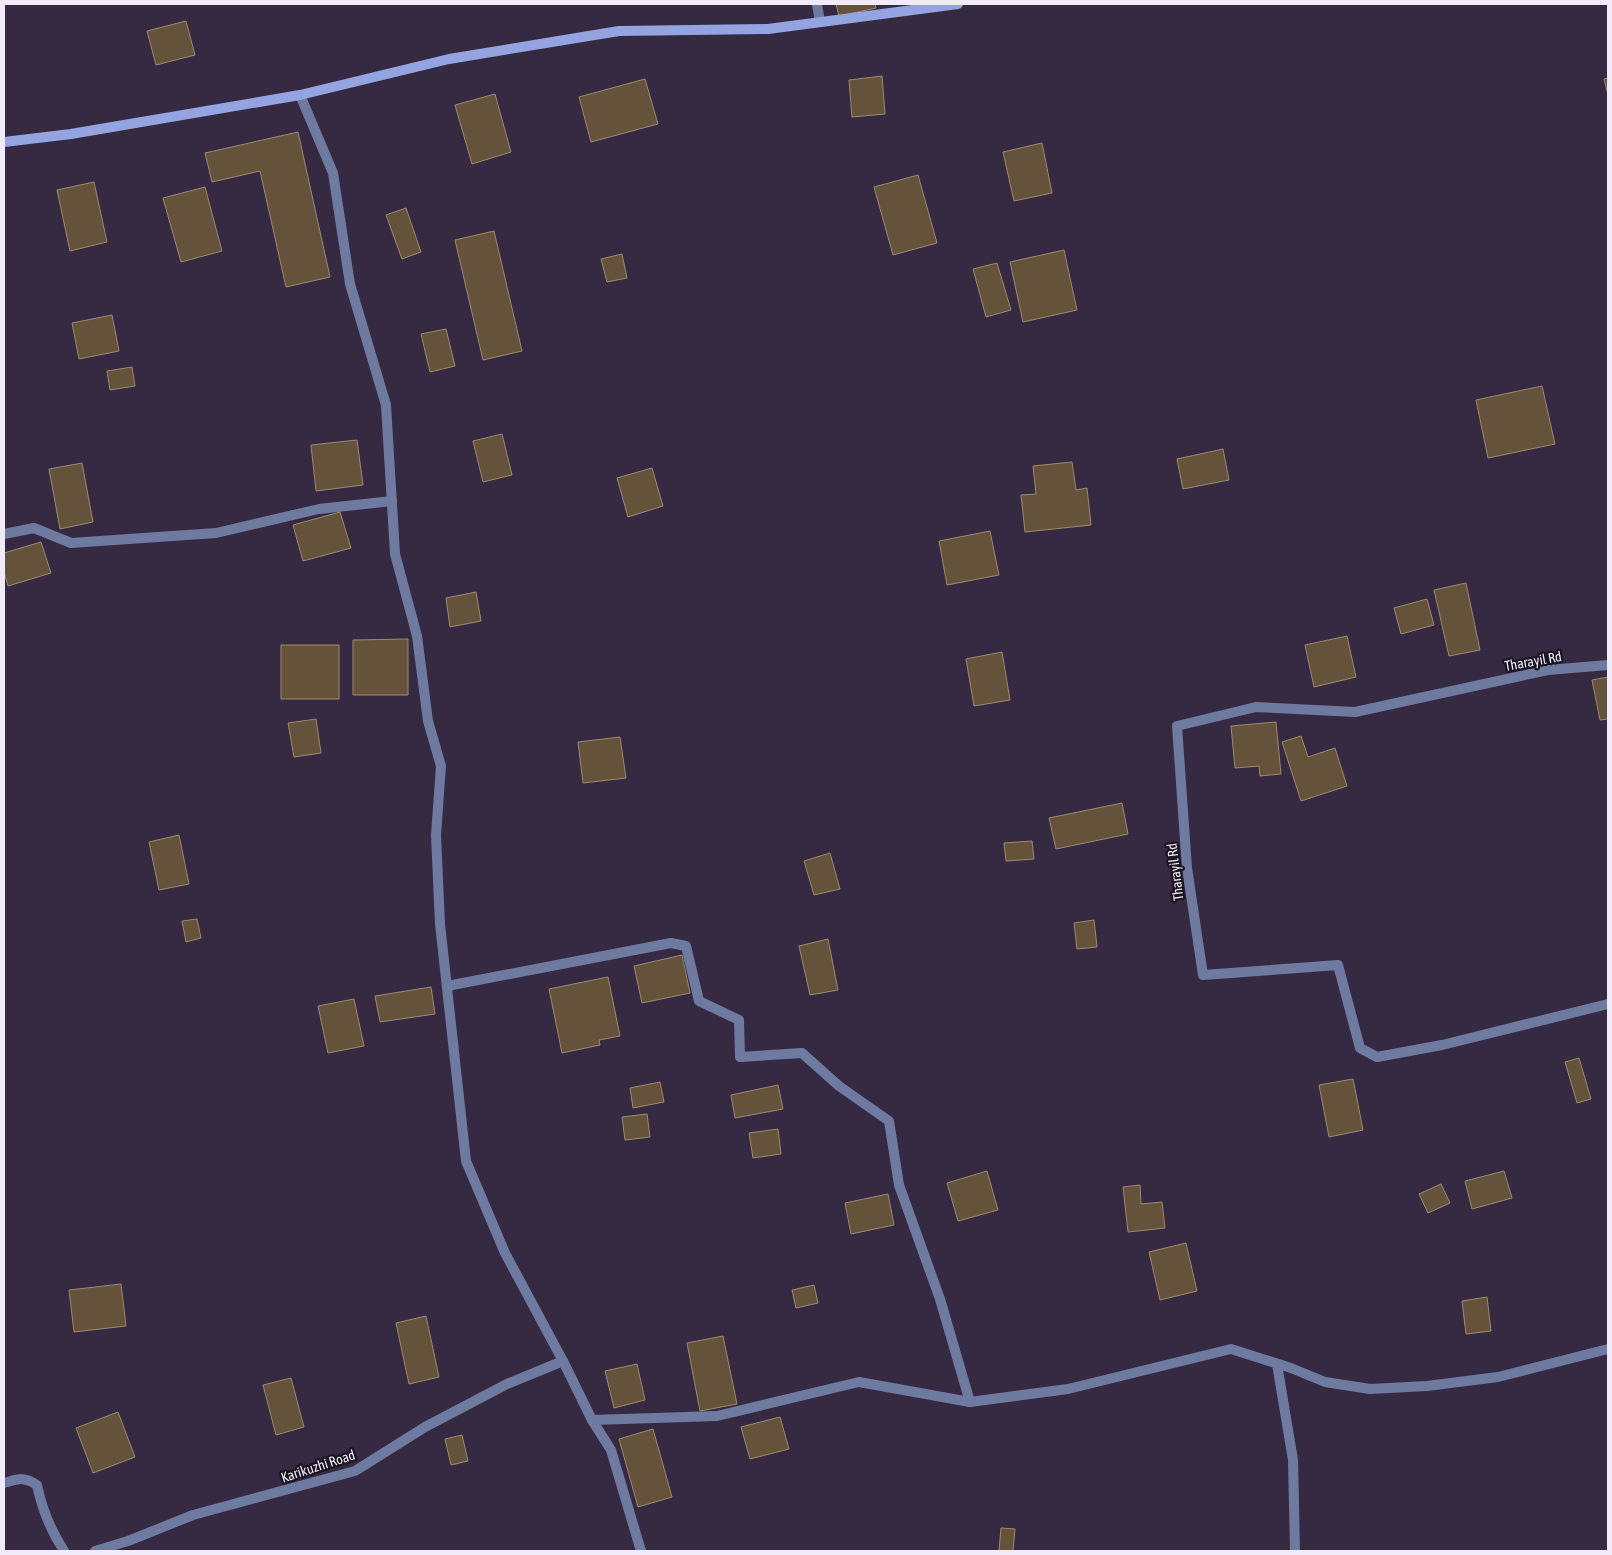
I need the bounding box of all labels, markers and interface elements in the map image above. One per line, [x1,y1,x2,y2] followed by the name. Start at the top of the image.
[1503,648,1563,674] street label: Tharayil Rd
[1164,842,1186,902] street label: Tharayil Rd
[279,1446,357,1486] street label: Karikuzhi Road

